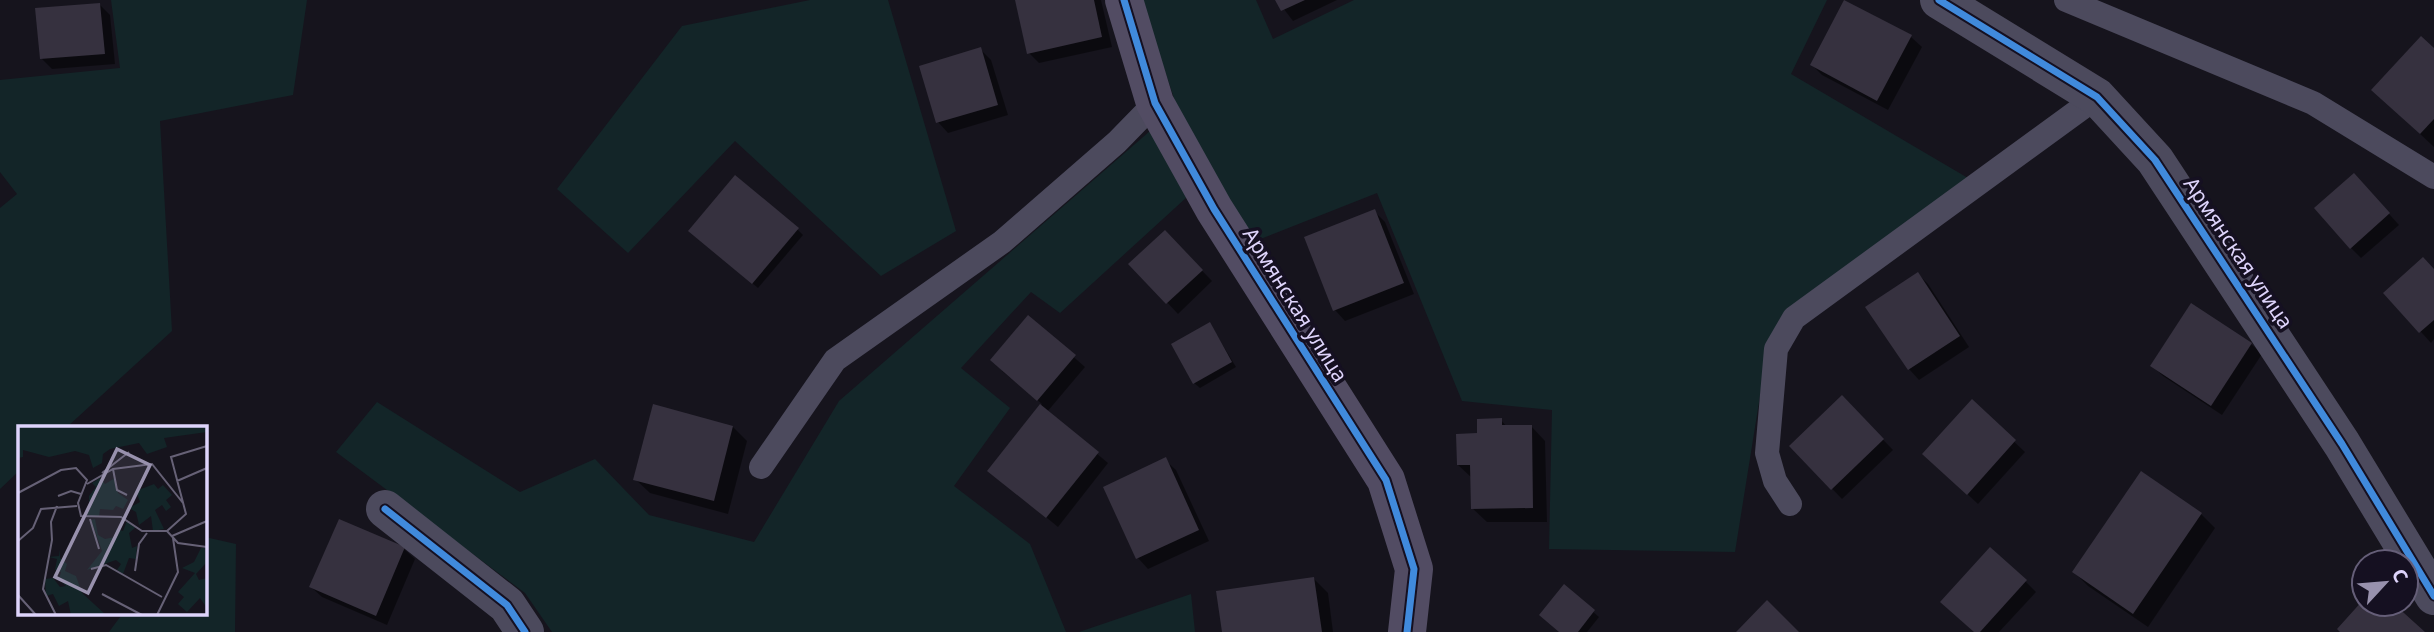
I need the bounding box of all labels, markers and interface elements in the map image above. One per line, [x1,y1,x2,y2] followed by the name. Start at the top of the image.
[2178,171,2300,334] street label: Армянская улица
[1237,222,1355,387] street label: Армянская улица
[18,426,206,614] inset map
[2350,548,2420,618] north arrow
[2386,564,2415,587] text: С

